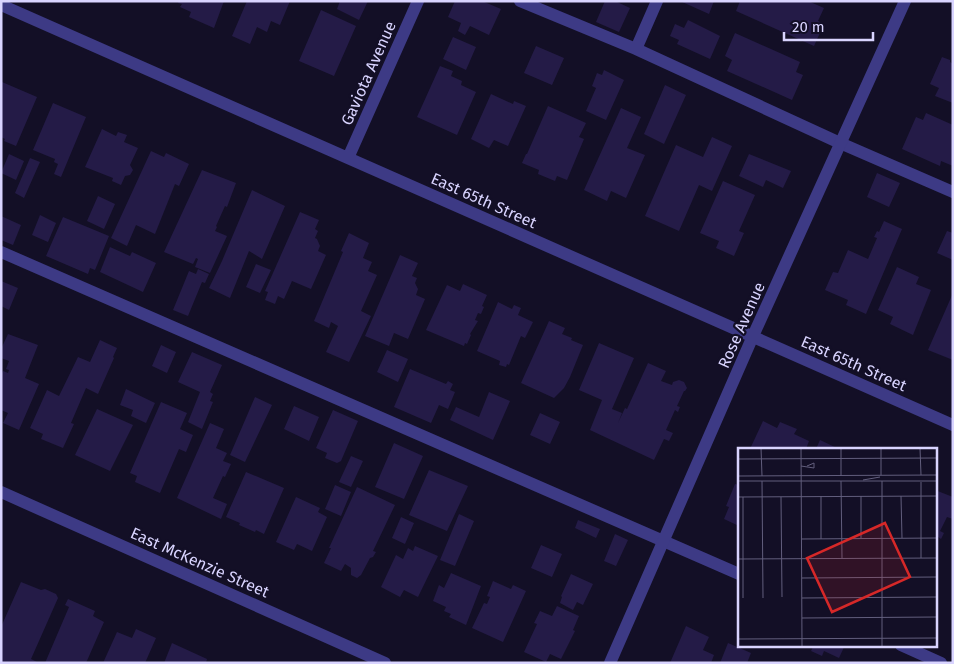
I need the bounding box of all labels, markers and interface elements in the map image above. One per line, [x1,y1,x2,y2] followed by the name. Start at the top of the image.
[784,10,873,42] scale bar
[337,18,400,128] street label: Gaviota Avenue
[792,18,825,36] text: 20 m
[428,169,540,232] street label: East 65th Street
[714,279,769,371] street label: Rose Avenue
[798,332,910,395] street label: East 65th Street
[738,448,936,646] inset map
[128,523,272,602] street label: East McKenzie Street

